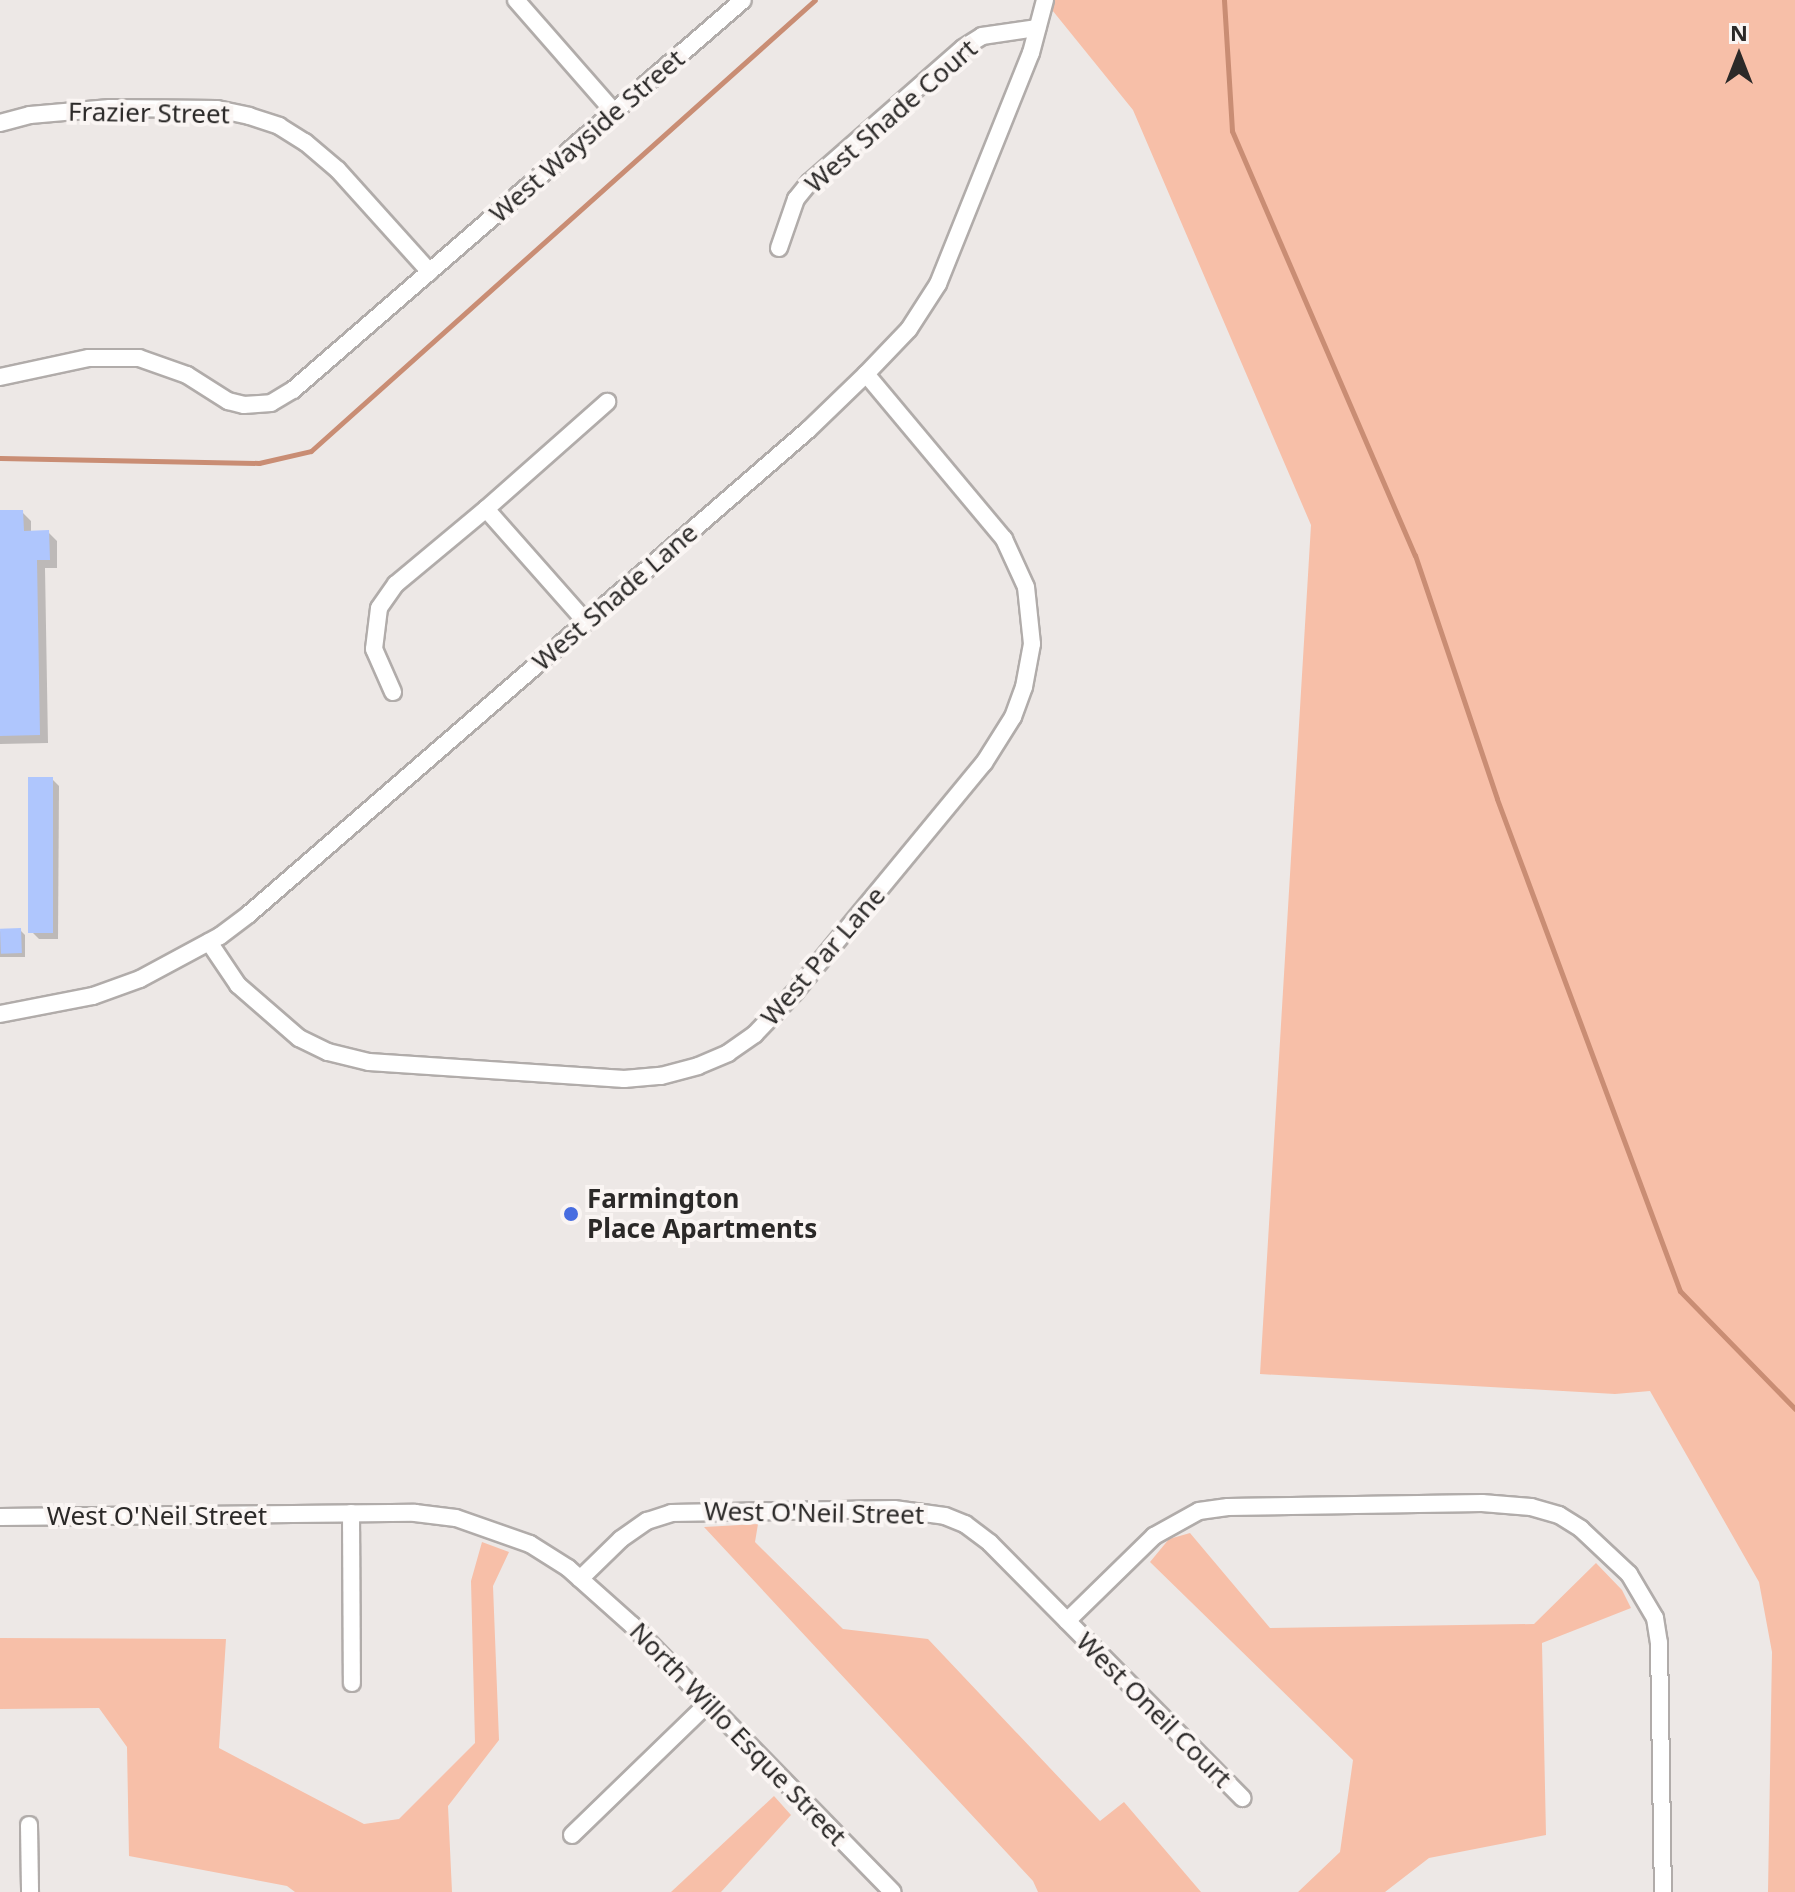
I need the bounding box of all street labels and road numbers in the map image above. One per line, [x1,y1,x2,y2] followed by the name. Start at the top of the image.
[799,33,983,199] street label: West Shade Court
[483,43,691,229] street label: West Wayside Street
[68,96,230,130] street label: Frazier Street
[526,517,704,677] street label: West Shade Lane
[754,880,892,1032] street label: West Par Lane
[704,1495,924,1531] street label: West O'Neil Street
[47,1500,267,1532] street label: West O'Neil Street
[623,1616,853,1852] street label: North Willo Esque Street
[1070,1626,1238,1794] street label: West Oneil Court

